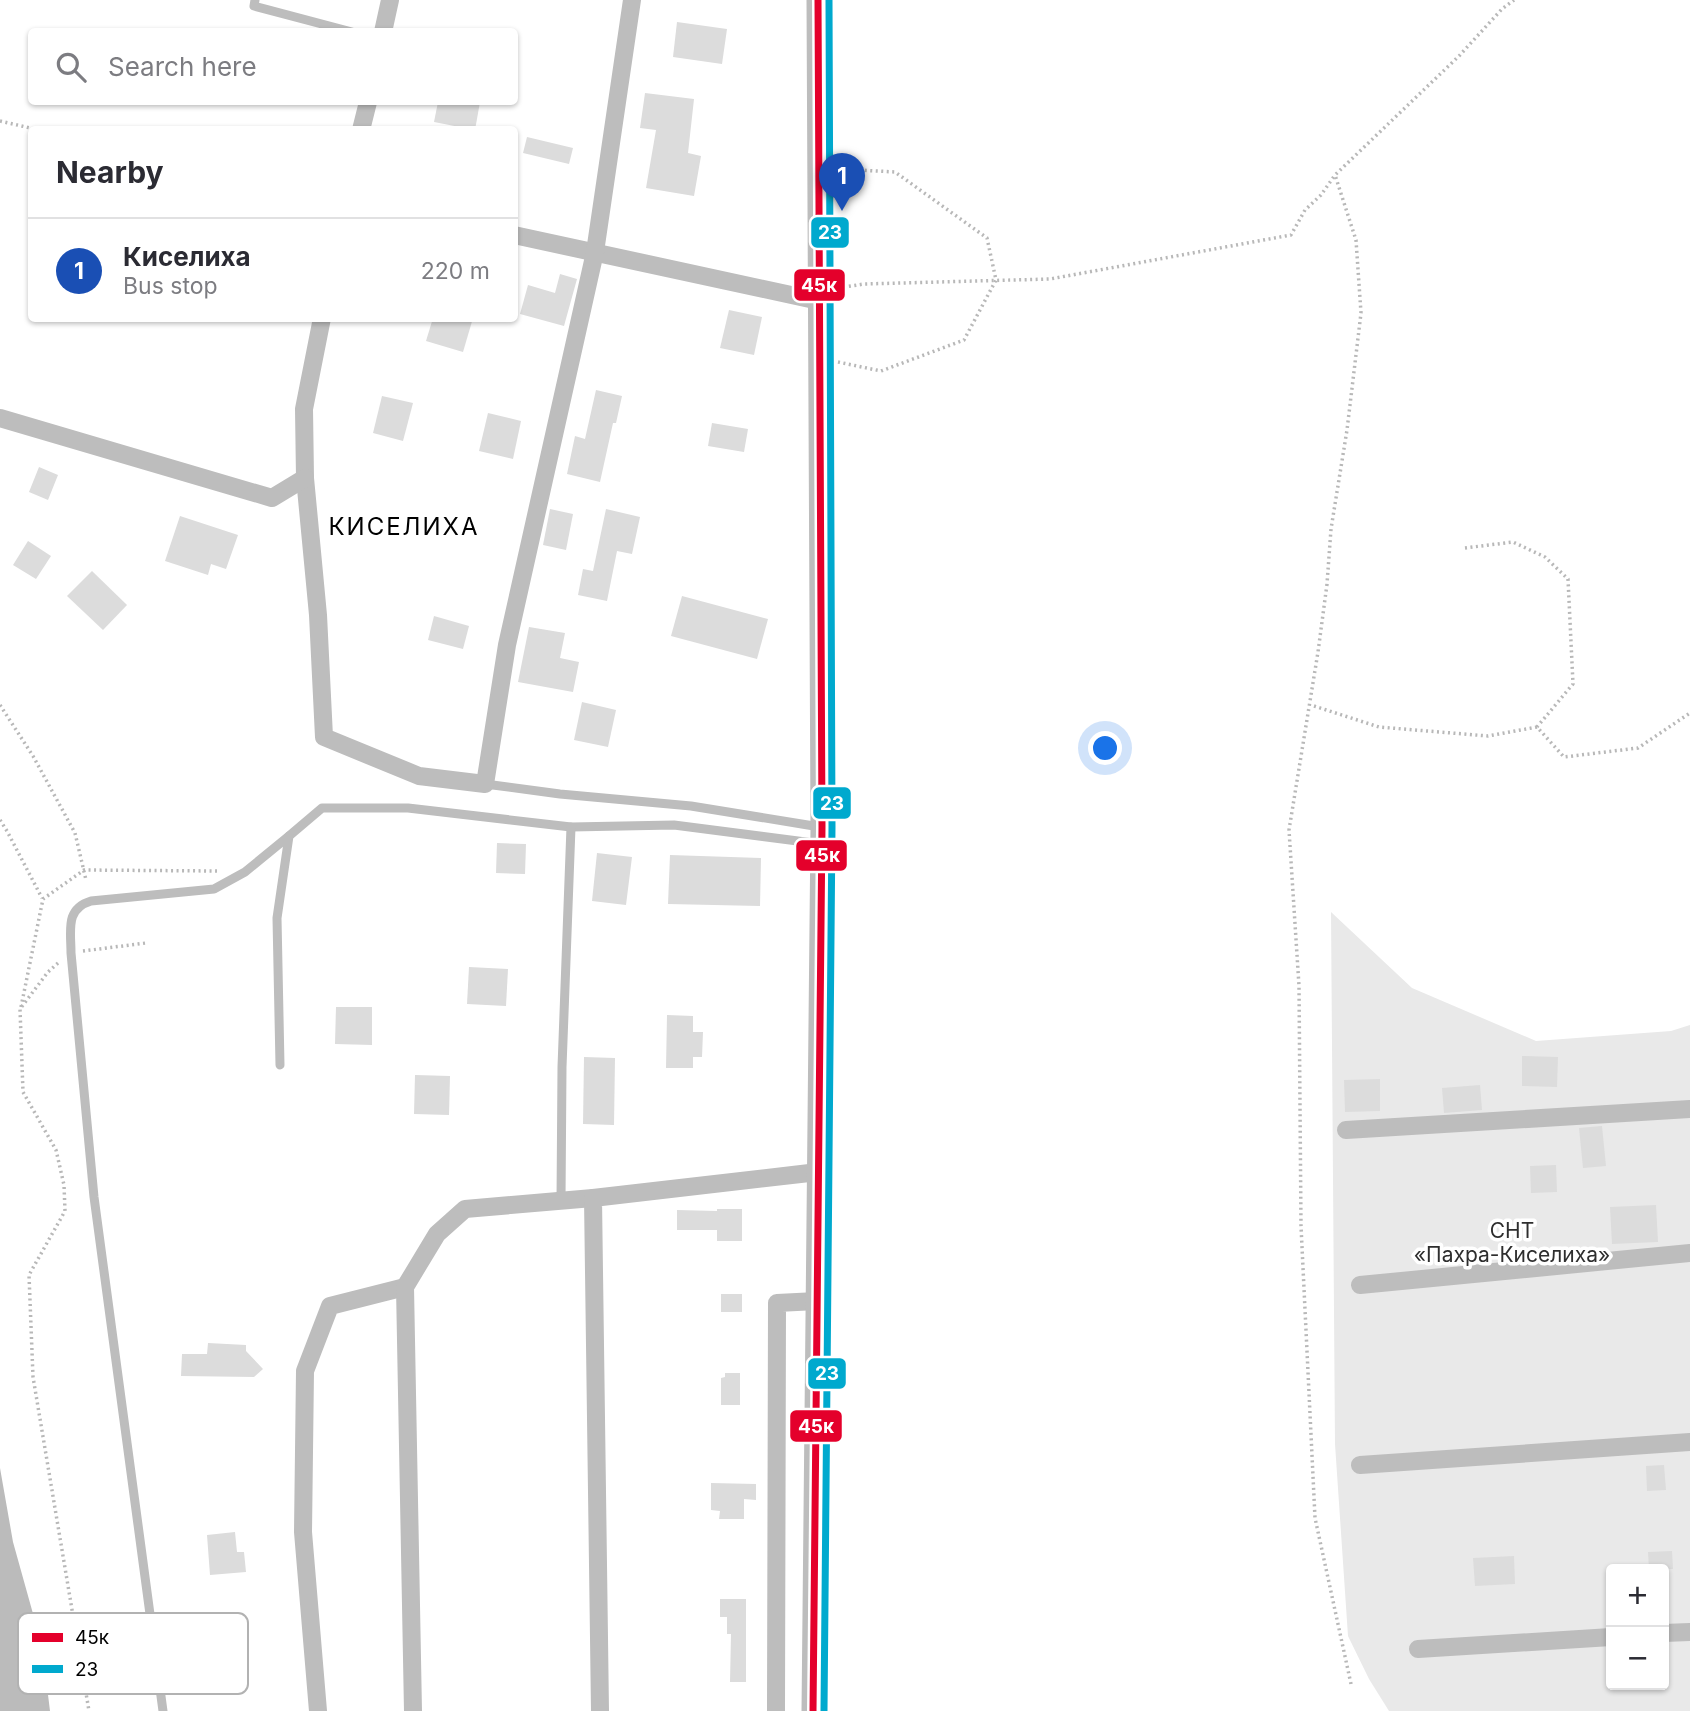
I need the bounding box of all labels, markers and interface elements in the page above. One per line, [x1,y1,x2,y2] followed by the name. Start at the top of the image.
[28,28,518,105] search box
[52,48,90,86] icon: search
[108,51,257,82] text: Search here
[819,153,865,211] pin: 1
[56,154,164,190] text: Nearby
[810,216,850,249] line badge: 23
[818,221,842,244] text: 23
[123,241,251,272] text: Киселиха
[74,257,84,285] text: 1
[421,257,490,285] text: 220 m
[793,268,846,302] line badge: 45к
[123,272,218,300] text: Bus stop
[801,274,837,297] text: 45к
[328,512,480,541] district label: КИСЕЛИХА
[1088,731,1122,765] your location
[812,786,852,820] line badge: 23
[820,792,844,815] text: 23
[795,839,848,872] line badge: 45к
[804,844,840,867] text: 45к
[1414,1218,1610,1267] park label: СНТ «Пахра-Киселиха»
[807,1357,847,1390] line badge: 23
[815,1362,839,1385] text: 23
[789,1409,843,1443] line badge: 45к
[798,1415,834,1438] text: 45к
[1606,1564,1669,1690] map controls
[1606,1564,1669,1627] button: +
[18,1613,248,1694] legend
[75,1626,110,1649] text: 45к
[1606,1627,1669,1690] button: −
[75,1658,98,1681] text: 23

